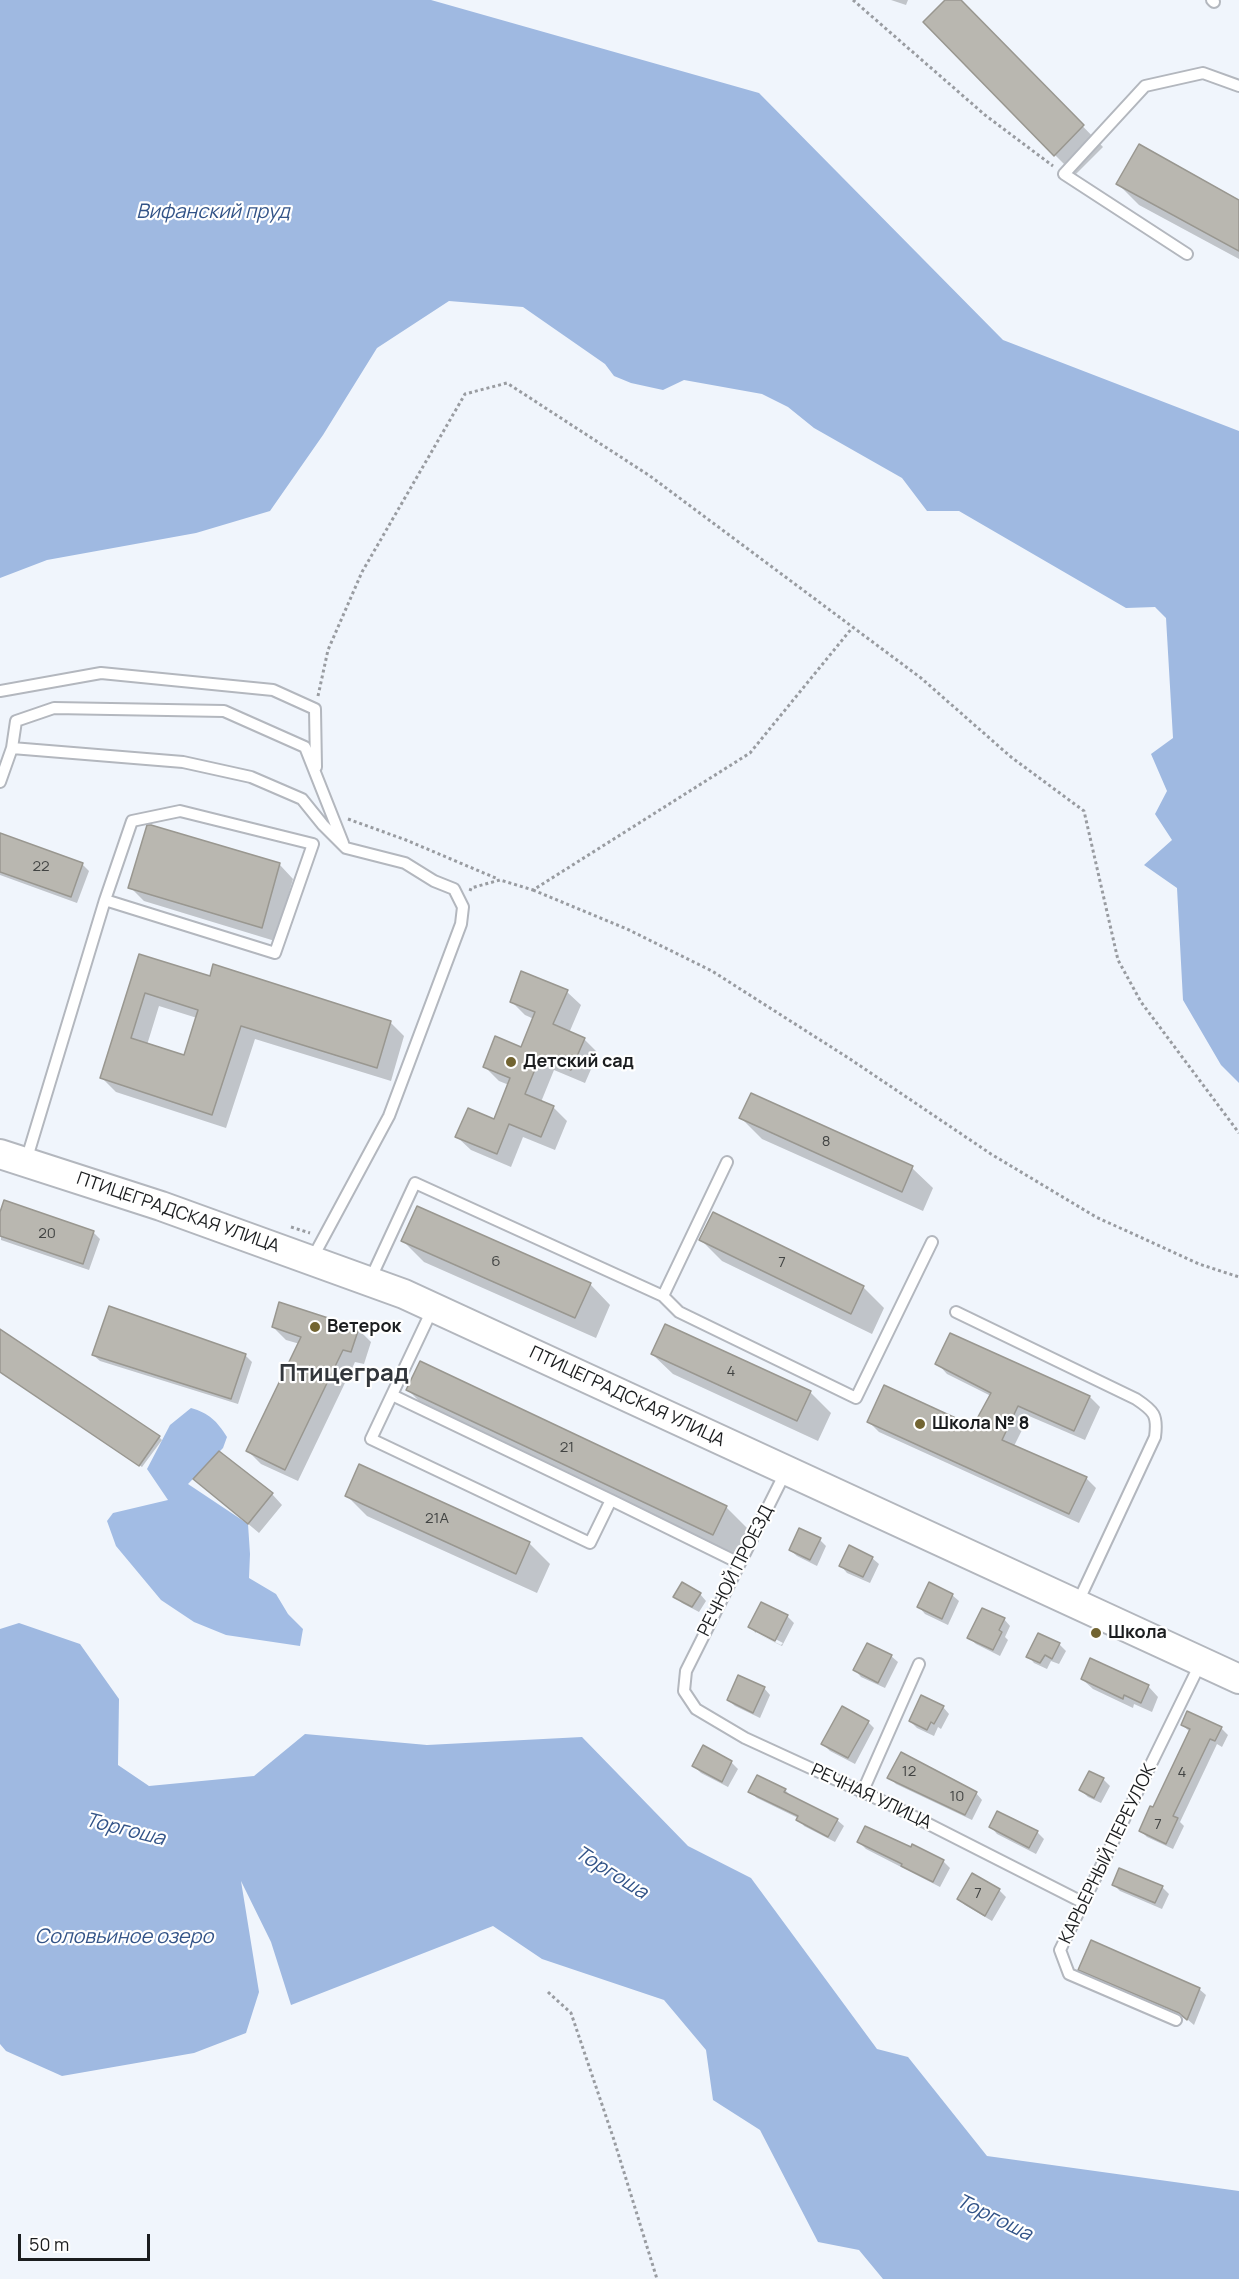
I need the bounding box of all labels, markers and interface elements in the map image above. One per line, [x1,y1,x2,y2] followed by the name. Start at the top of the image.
[136,200,290,224] water label: Вифанский пруд
[32,858,50,876] house number: 22
[523,1051,634,1073] place label: Детский сад
[504,1055,518,1069] marker: Детский сад
[822,1133,830,1151] house number: 8
[74,1168,282,1258] street label: ПТИЦЕГРАДСКАЯ УЛИЦА
[38,1225,56,1243] house number: 20
[491,1253,501,1271] house number: 6
[778,1254,786,1272] house number: 7
[327,1316,401,1338] place label: Ветерок
[308,1320,322,1334] marker: Ветерок
[526,1342,728,1452] street label: ПТИЦЕГРАДСКАЯ УЛИЦА
[279,1360,409,1388] district label: Птицеград
[727,1363,735,1381] house number: 4
[932,1413,1030,1435] place label: Школа № 8
[913,1417,927,1431] marker: Школа № 8
[560,1439,574,1457] house number: 21
[694,1502,778,1640] street label: РЕЧНОЙ ПРОЕЗД
[425,1510,449,1528] house number: 21А
[1108,1622,1167,1644] place label: Школа
[1089,1626,1103,1640] marker: Школа
[807,1760,935,1834] street label: РЕЧНАЯ УЛИЦА
[1055,1760,1161,1948] street label: КАРЬЕРНЫЙ ПЕРЕУЛОК
[902,1763,916,1781] house number: 12
[1178,1764,1186,1782] house number: 4
[950,1788,964,1806] house number: 10
[83,1809,167,1851] water label: Торгоша
[1154,1816,1162,1834] house number: 7
[570,1841,652,1905] water label: Торгоша
[974,1885,982,1903] house number: 7
[35,1925,213,1949] water label: Соловьиное озеро
[952,2189,1036,2247] water label: Торгоша
[21,2222,153,2260] scale bar
[29,2232,69,2256] text: 50 m

